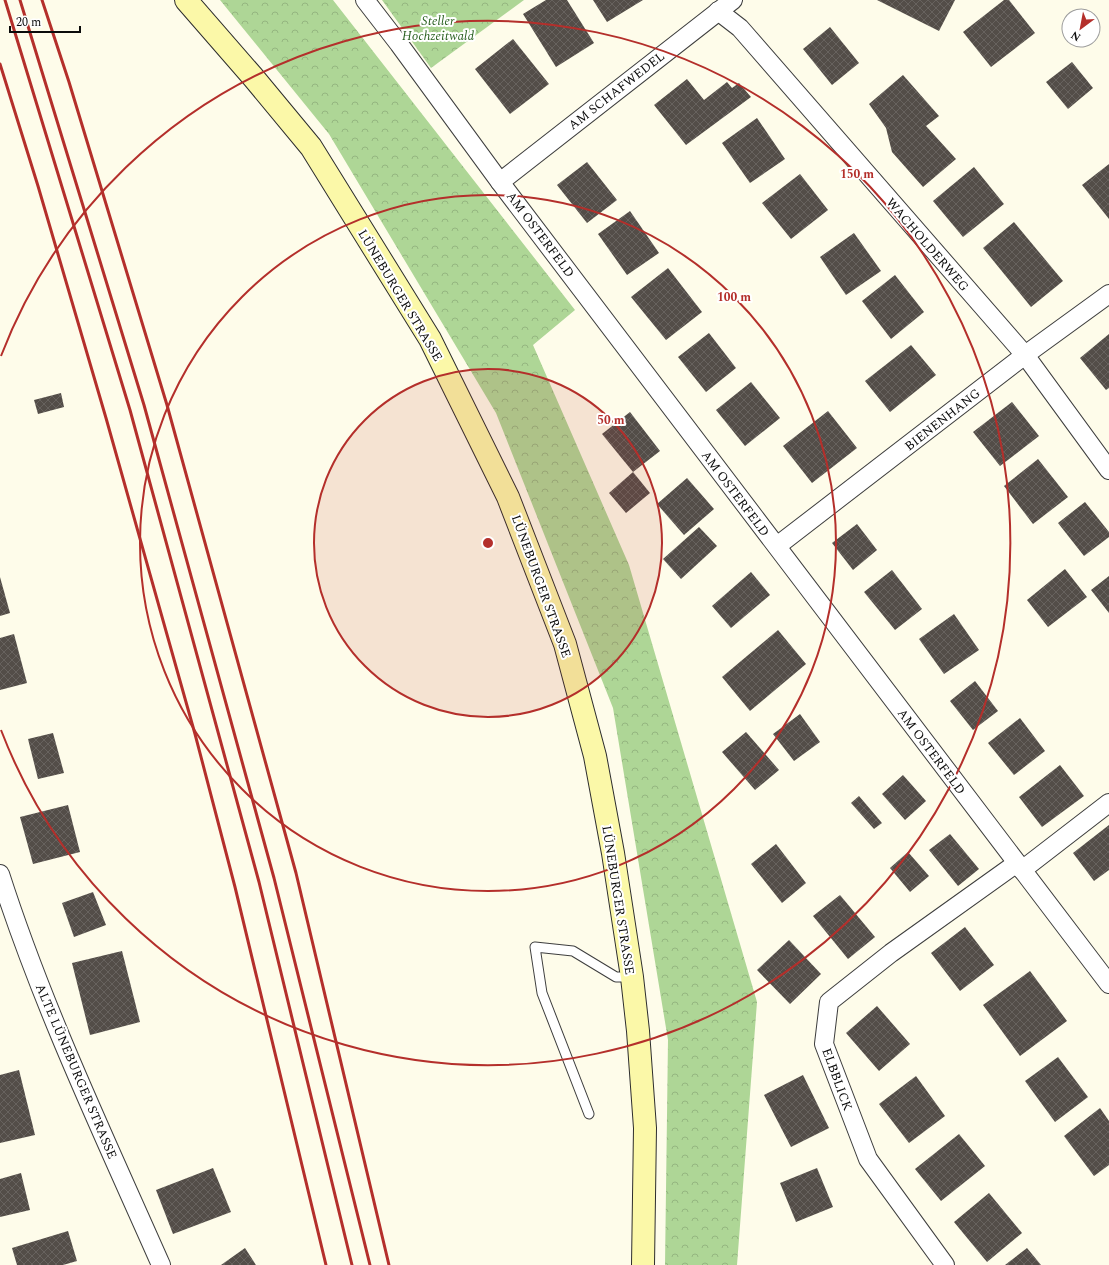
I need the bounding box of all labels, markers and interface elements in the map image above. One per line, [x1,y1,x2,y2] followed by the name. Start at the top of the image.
[10,8,80,34] scale bar
[1061,8,1101,48] north arrow
[402,11,474,46] park label: Steller Hochzeitwald
[16,13,41,32] text: 20 m
[1068,26,1084,46] text: N
[564,47,669,135] street label: AM SCHAFWEDEL
[840,165,874,184] text: 150 m
[501,187,579,282] street label: AM OSTERFELD
[881,193,974,296] street label: WACHOLDERWEG
[353,226,448,365] street label: LÜNEBURGER STRASSE
[717,288,751,307] text: 100 m
[900,384,985,456] street label: BIENENHANG
[597,411,625,430] text: 50 m
[696,446,774,541] street label: AM OSTERFELD
[506,512,576,661] street label: LÜNEBURGER STRASSE
[481,536,495,550] centre of rings
[892,704,970,799] street label: AM OSTERFELD
[596,824,640,976] street label: LÜNEBURGER STRASSE
[30,981,122,1162] street label: ALTE LÜNEBURGER STRASSE
[816,1045,858,1114] street label: ELBBLICK

